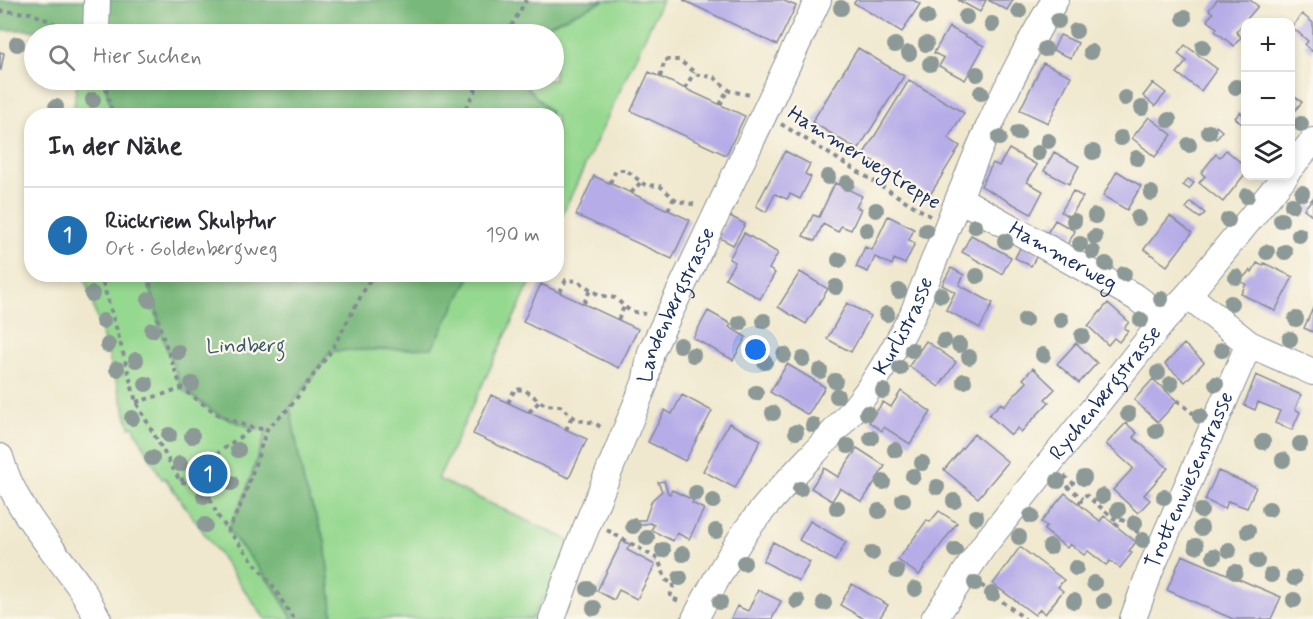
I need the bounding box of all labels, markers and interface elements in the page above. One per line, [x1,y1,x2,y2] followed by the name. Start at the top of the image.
[1241,18,1295,180] map controls
[1241,18,1295,72] button: +
[24,24,564,90] search box
[45,41,78,74] icon: search
[93,43,202,71] text: Hier suchen
[1241,72,1295,126] button: −
[781,100,946,217] street label: Hammerwegtreppe
[1241,126,1295,180] button: layers
[48,130,182,164] text: In der Nähe
[105,208,277,236] text: Rückriem Skulptur
[1004,215,1122,299] street label: Hammerweg
[63,222,72,249] text: 1
[486,222,540,249] text: 190 m
[631,223,722,385] street label: Landenbergstrasse
[105,236,277,263] text: Ort · Goldenbergweg
[867,273,940,381] street label: Kurlistrasse
[1043,320,1168,466] street label: Rychenbergstrasse
[206,332,286,362] park label: Lindberg
[741,335,770,364] your location
[1139,387,1241,573] street label: Trottenwiesenstrasse
[188,452,228,496] pin: 1

